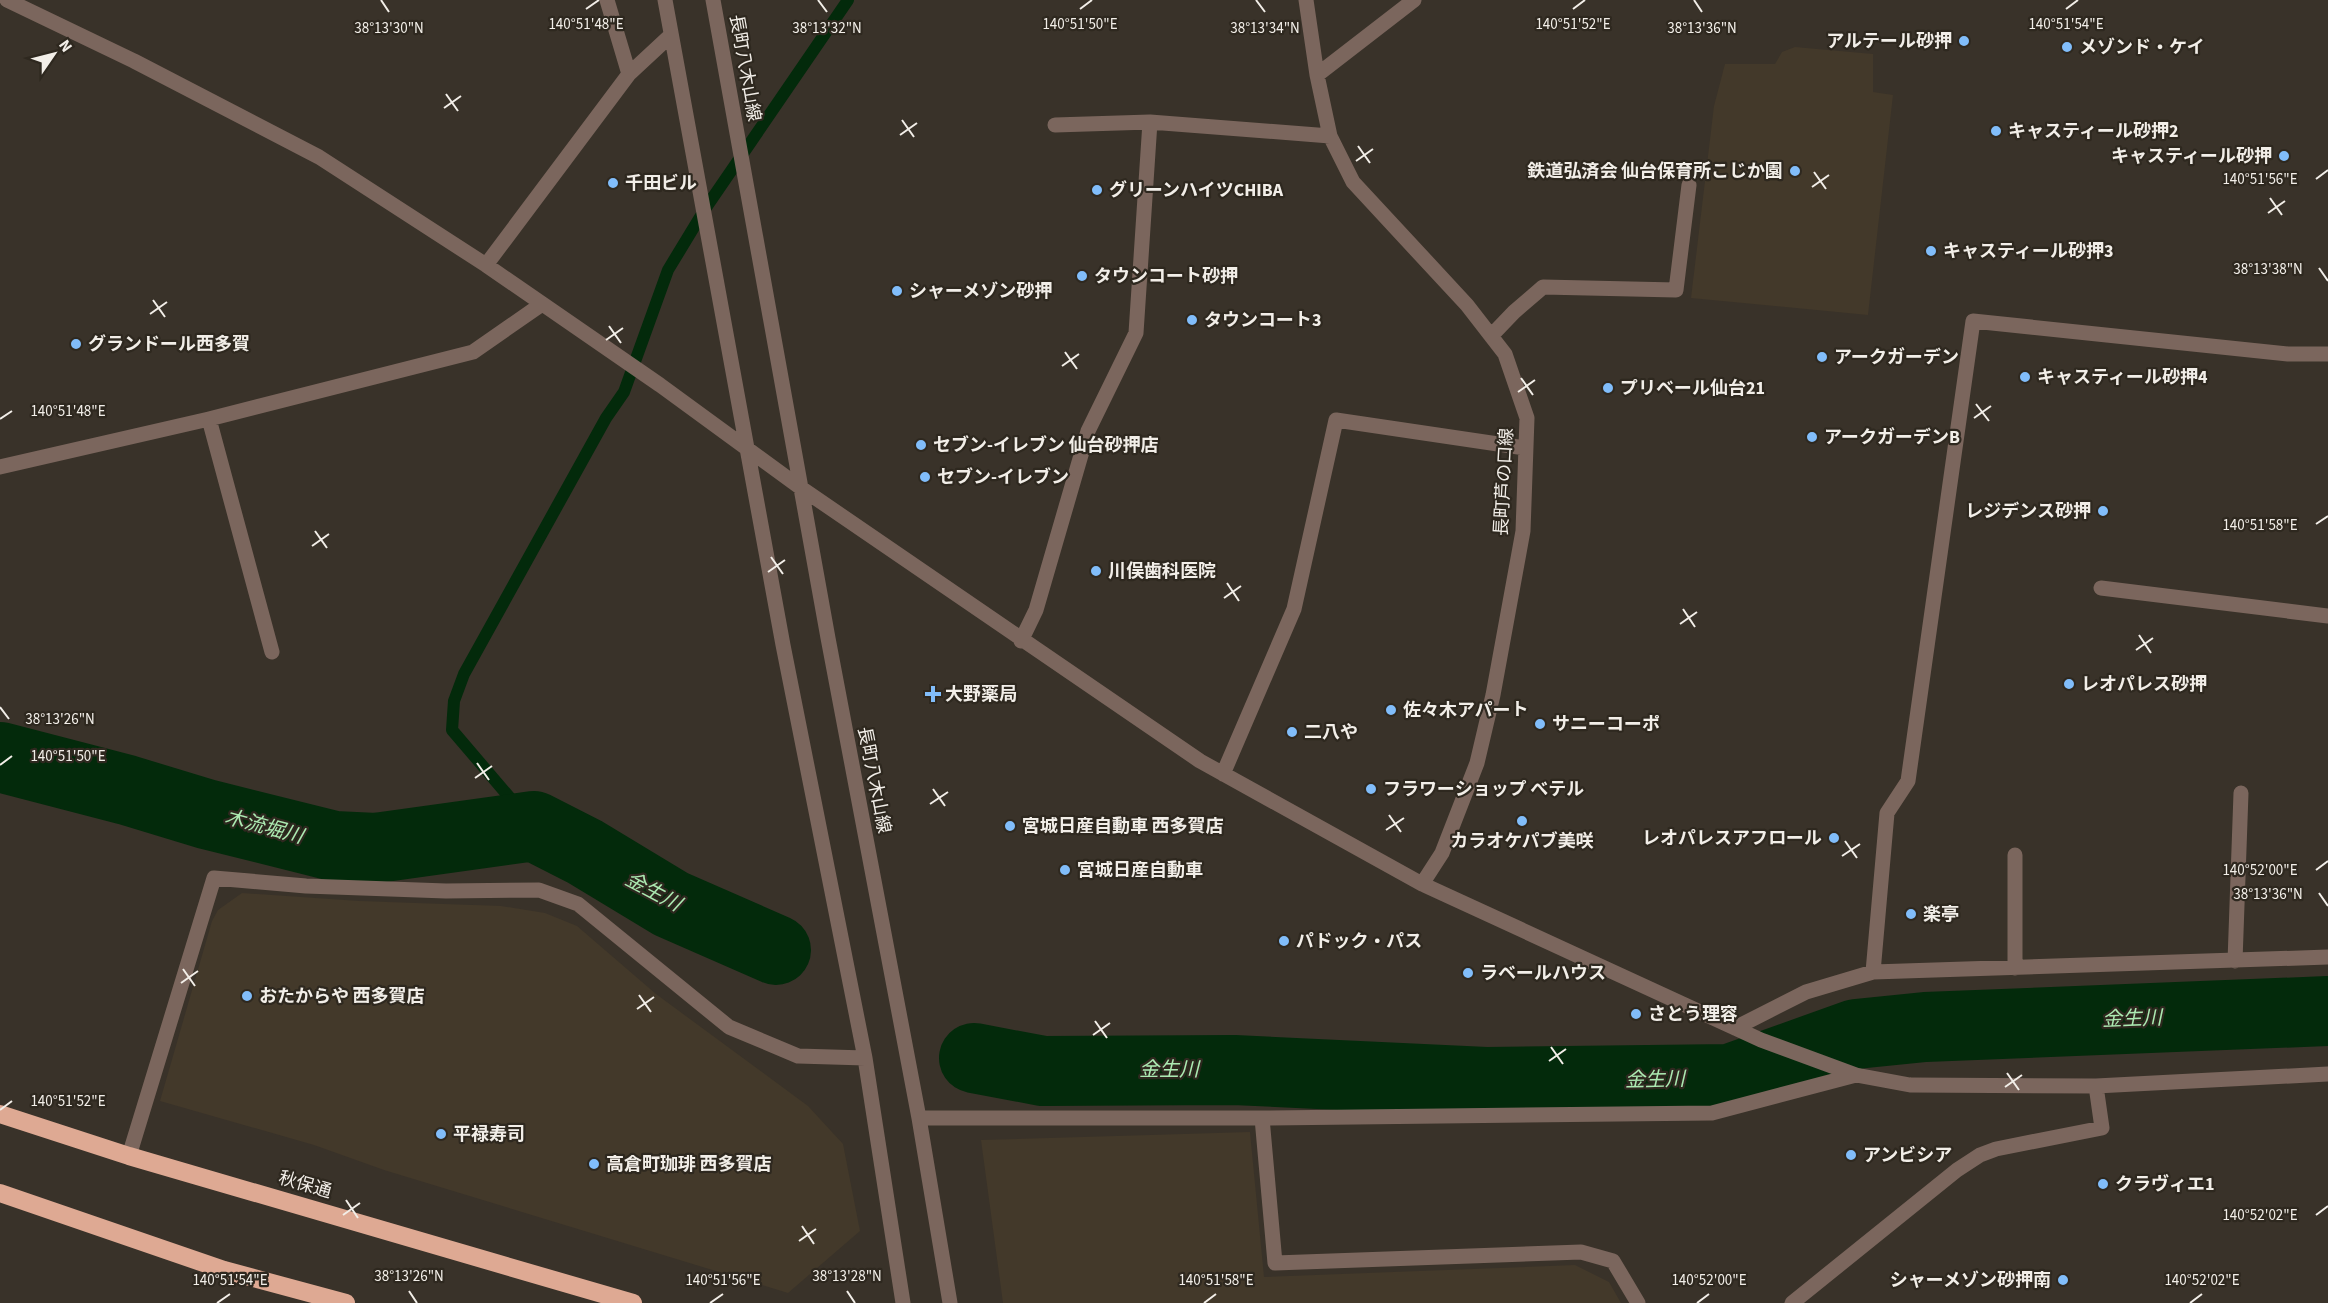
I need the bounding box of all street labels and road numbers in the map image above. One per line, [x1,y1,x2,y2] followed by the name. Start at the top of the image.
[723,13,767,123] street label: 長町八木山線
[1489,427,1519,537] street label: 長町芦の口線
[851,725,897,835] street label: 長町八木山線
[276,1166,334,1204] street label: 秋保通

